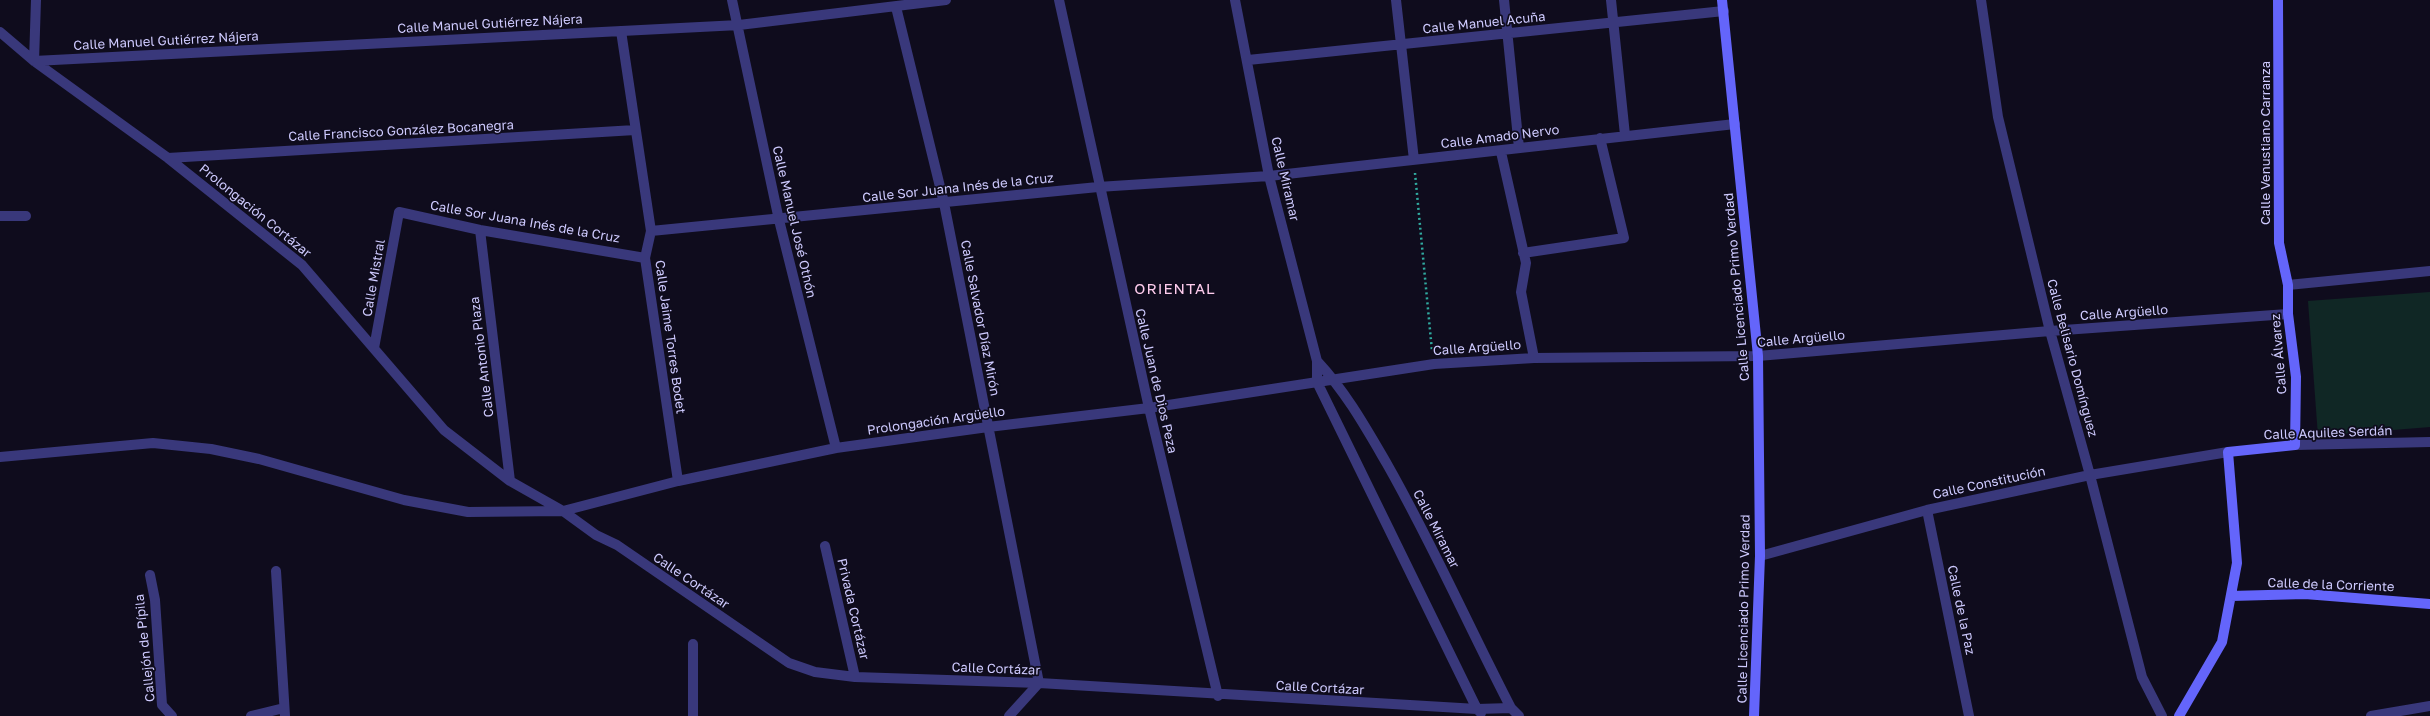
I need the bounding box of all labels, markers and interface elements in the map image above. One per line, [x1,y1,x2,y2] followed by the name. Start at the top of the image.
[1422,9,1546,37] street label: Calle Manuel Acuña
[397,11,583,37] street label: Calle Manuel Gutiérrez Nájera
[73,28,259,54] street label: Calle Manuel Gutiérrez Nájera
[2258,61,2274,225] street label: Calle Venustiano Carranza
[288,117,514,145] street label: Calle Francisco González Bocanegra
[1440,122,1560,152] street label: Calle Amado Nervo
[1268,135,1302,223] street label: Calle Miramar
[769,144,819,300] street label: Calle Manuel José Othón
[196,161,314,261] street label: Prolongación Cortázar
[862,170,1054,206] street label: Calle Sor Juana Inés de la Cruz
[1721,192,1753,382] street label: Calle Licenciado Primo Verdad
[429,198,621,246] street label: Calle Sor Juana Inés de la Cruz
[360,238,388,318] street label: Calle Mistral
[957,239,1003,397] street label: Calle Salvador Díaz Mirón
[651,259,689,415] street label: Calle Jaime Torres Bodet
[2043,277,2101,439] street label: Calle Belisario Domínguez
[1134,280,1216,298] district label: ORIENTAL
[467,296,497,418] street label: Calle Antonio Plaza
[2079,302,2169,324] street label: Calle Argüello
[1132,307,1180,455] street label: Calle Juan de Dios Peza
[2268,313,2290,395] street label: Calle Álvarez
[1756,327,1846,351] street label: Calle Argüello
[1432,337,1522,359] street label: Calle Argüello
[866,404,1006,438] street label: Prolongación Argüello
[2263,423,2393,443] street label: Calle Aquiles Serdán
[1931,463,2047,503] street label: Calle Constitución
[1410,487,1462,571] street label: Calle Miramar
[1735,514,1753,704] street label: Calle Licenciado Primo Verdad
[650,550,732,612] street label: Calle Cortázar
[834,557,872,661] street label: Privada Cortázar
[1944,564,1978,656] street label: Calle de la Paz
[2267,575,2395,595] street label: Calle de la Corriente
[132,593,158,703] street label: Callejón de Pípila
[951,660,1041,678] street label: Calle Cortázar
[1275,678,1365,698] street label: Calle Cortázar

